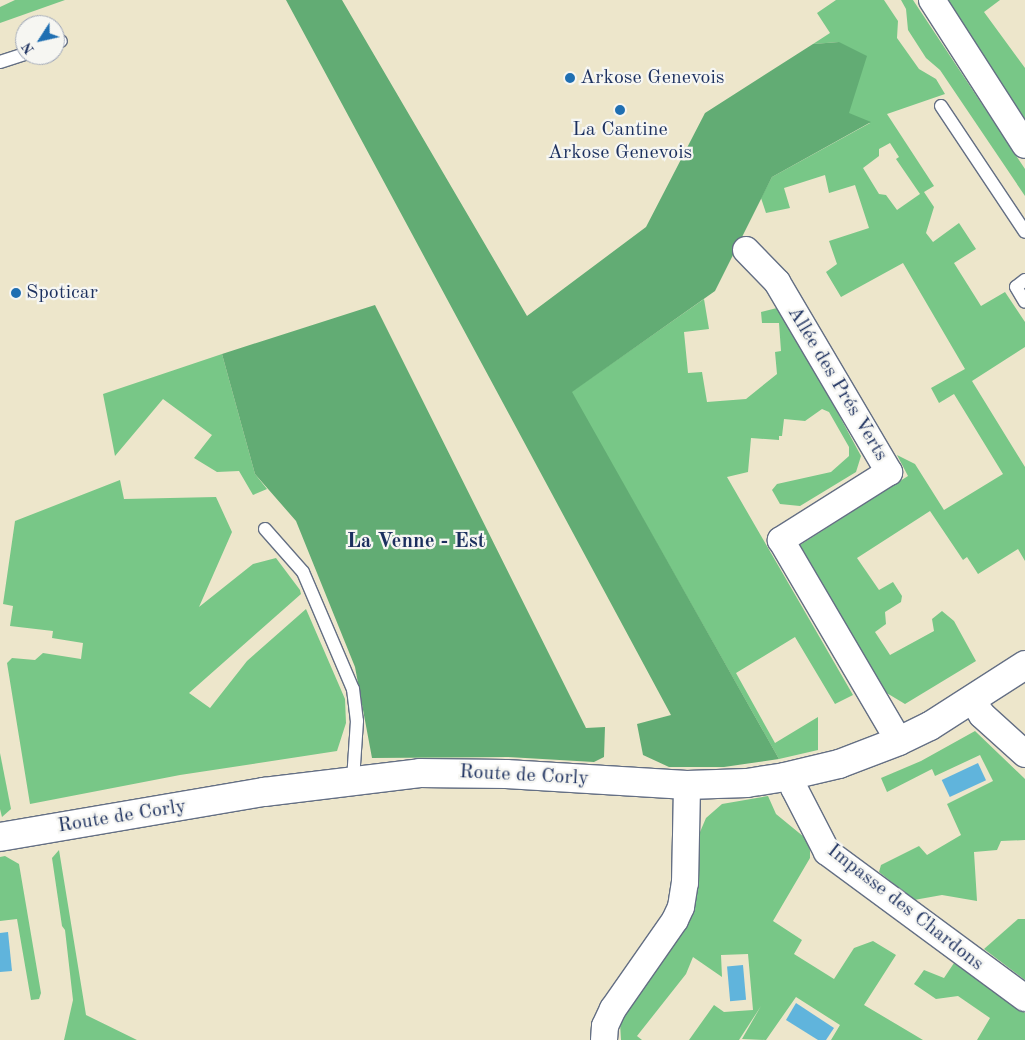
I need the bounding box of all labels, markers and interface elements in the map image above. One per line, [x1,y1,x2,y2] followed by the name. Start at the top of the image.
[15,15,65,65] north arrow
[20,40,37,56] text: N
[580,66,725,90] place label: Arkose Genevois
[564,72,576,84] marker: Arkose Genevois
[614,104,626,116] marker: La Cantine Arkose Genevois
[548,118,692,165] place label: La Cantine Arkose Genevois
[26,281,98,305] place label: Spoticar
[10,287,22,299] marker: Spoticar
[781,302,893,466] street label: Allée des Prés Verts
[347,529,485,555] district label: La Venne - Est
[459,761,589,791] street label: Route de Corly
[56,795,188,839] street label: Route de Corly
[822,839,988,977] street label: Impasse des Chardons

